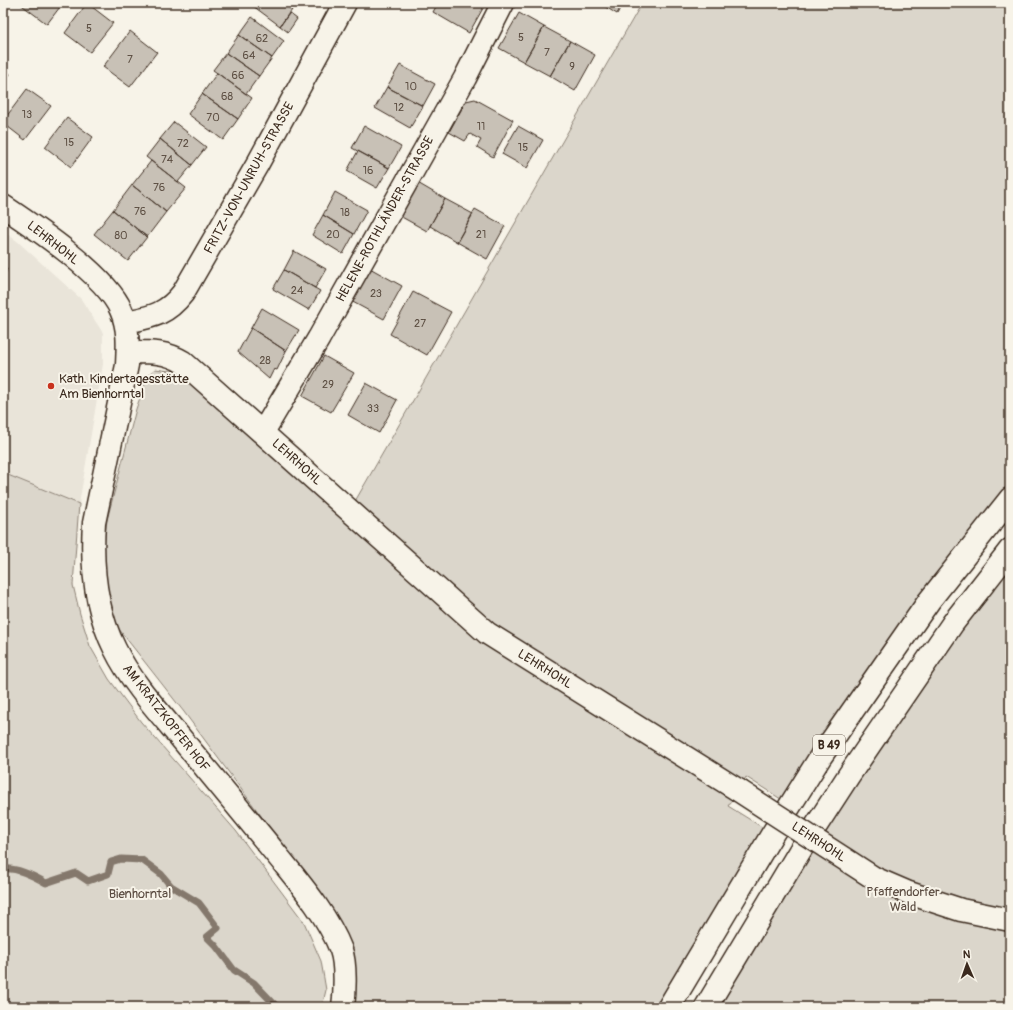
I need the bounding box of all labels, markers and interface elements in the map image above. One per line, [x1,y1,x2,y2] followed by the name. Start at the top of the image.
[86,22,92,35] house number: 5
[518,31,524,44] house number: 5
[256,32,268,45] house number: 62
[544,46,550,59] house number: 7
[243,49,256,62] house number: 64
[127,53,133,66] house number: 7
[569,60,575,73] house number: 9
[232,69,244,82] house number: 66
[405,80,417,93] house number: 10
[221,90,233,103] house number: 68
[201,99,298,257] street label: FRITZ-VON-UNRUH-STRASSE
[394,101,404,114] house number: 12
[22,108,32,121] house number: 13
[206,111,220,124] house number: 70
[477,120,485,133] house number: 11
[333,133,437,305] street label: HELENE-ROTHLÄNDER-STRASSE
[64,136,74,149] house number: 15
[177,137,189,150] house number: 72
[518,141,528,154] house number: 15
[161,153,174,166] house number: 74
[363,164,373,177] house number: 16
[153,181,165,194] house number: 76
[134,205,146,218] house number: 76
[340,206,350,219] house number: 18
[24,218,82,268] street label: LEHRHOHL
[326,228,340,241] house number: 20
[476,228,486,241] house number: 21
[114,229,128,242] house number: 80
[291,284,304,297] house number: 24
[370,287,382,300] house number: 23
[414,317,426,330] house number: 27
[259,354,271,367] house number: 28
[59,371,189,402] place label: Kath. Kindertagesstätte Am Bienhorntal
[322,378,334,391] house number: 29
[46,381,56,391] marker: Kath. Kindertagesstätte Am Bienhorntal
[367,402,379,415] house number: 33
[269,435,325,489] street label: LEHRHOHL
[515,646,575,692] street label: LEHRHOHL
[119,661,213,775] street label: AM KRATZKOPFER HOF
[813,735,845,755] road number: B 49
[789,818,849,866] street label: LEHRHOHL
[866,884,940,915] park label: Pfaffendorfer Wald
[109,886,171,902] park label: Bienhorntal
[947,944,987,984] north arrow
[963,948,971,961] text: N

